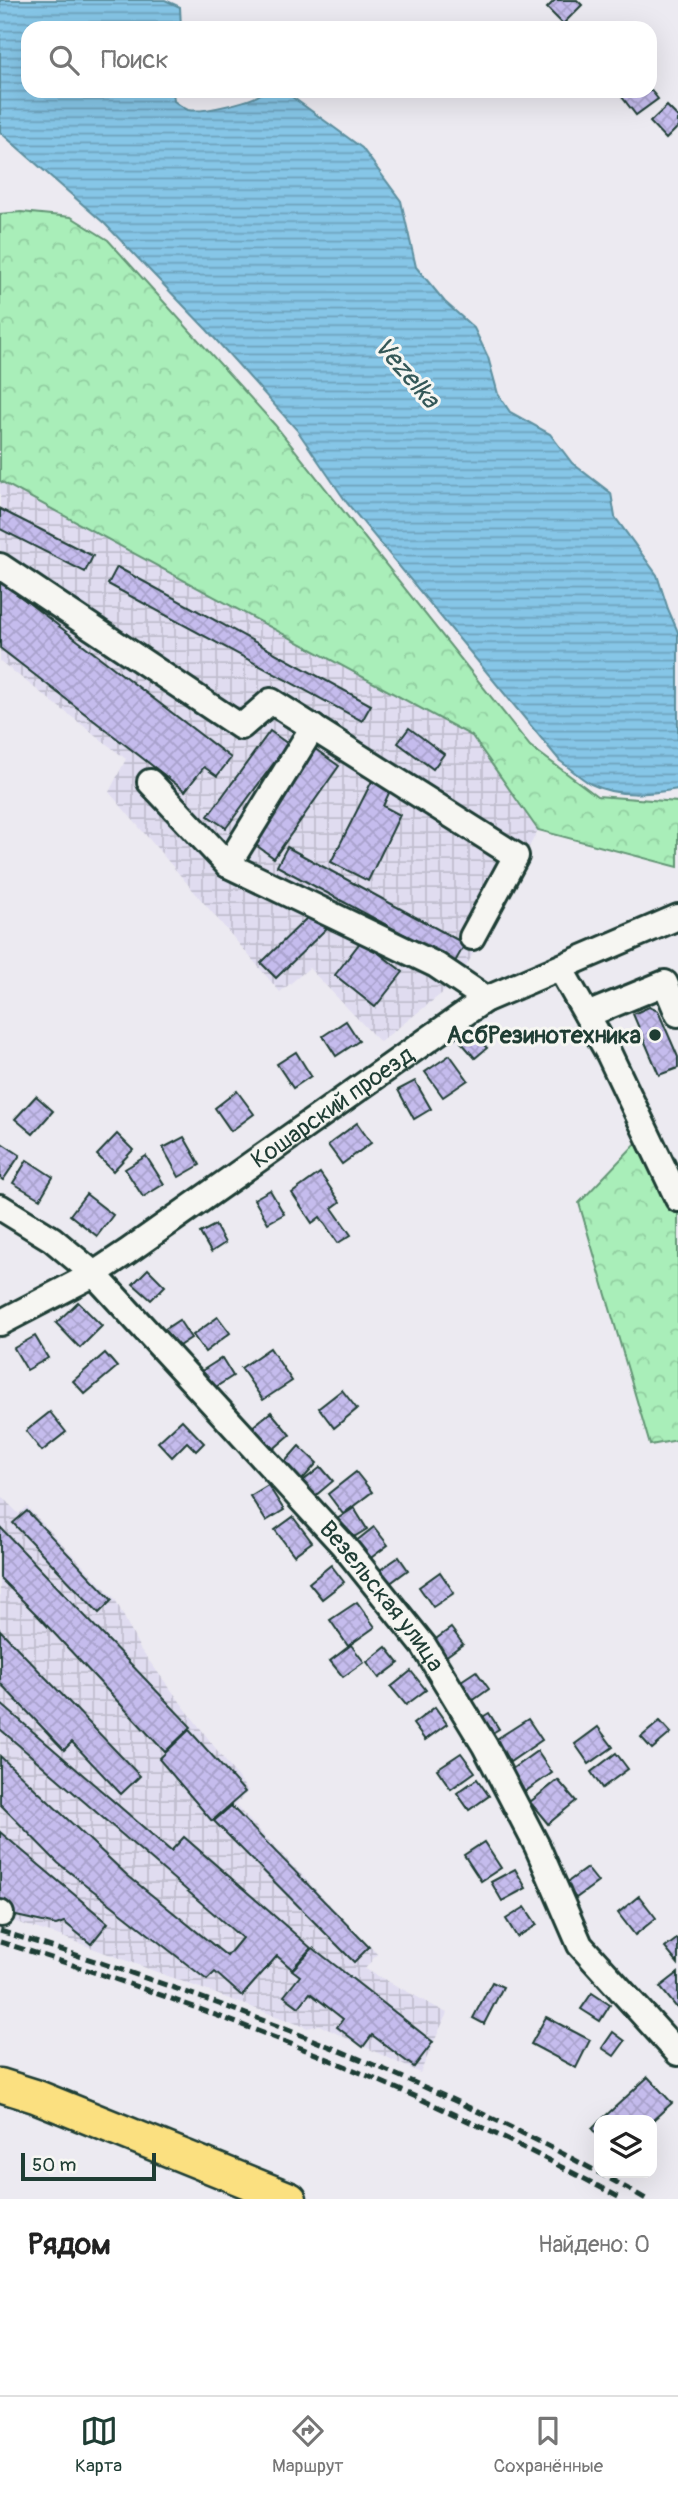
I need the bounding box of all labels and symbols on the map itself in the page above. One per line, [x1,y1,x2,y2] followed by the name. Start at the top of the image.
[367,331,447,416] water label: Vezelka
[447,1021,641,1050] place label: АсбРезинотехника
[647,1027,663,1043] marker: АсбРезинотехника
[246,1040,420,1175] street label: Кошарский проезд
[313,1515,450,1677] street label: Везельская улица
[21,2150,156,2182] scale bar

